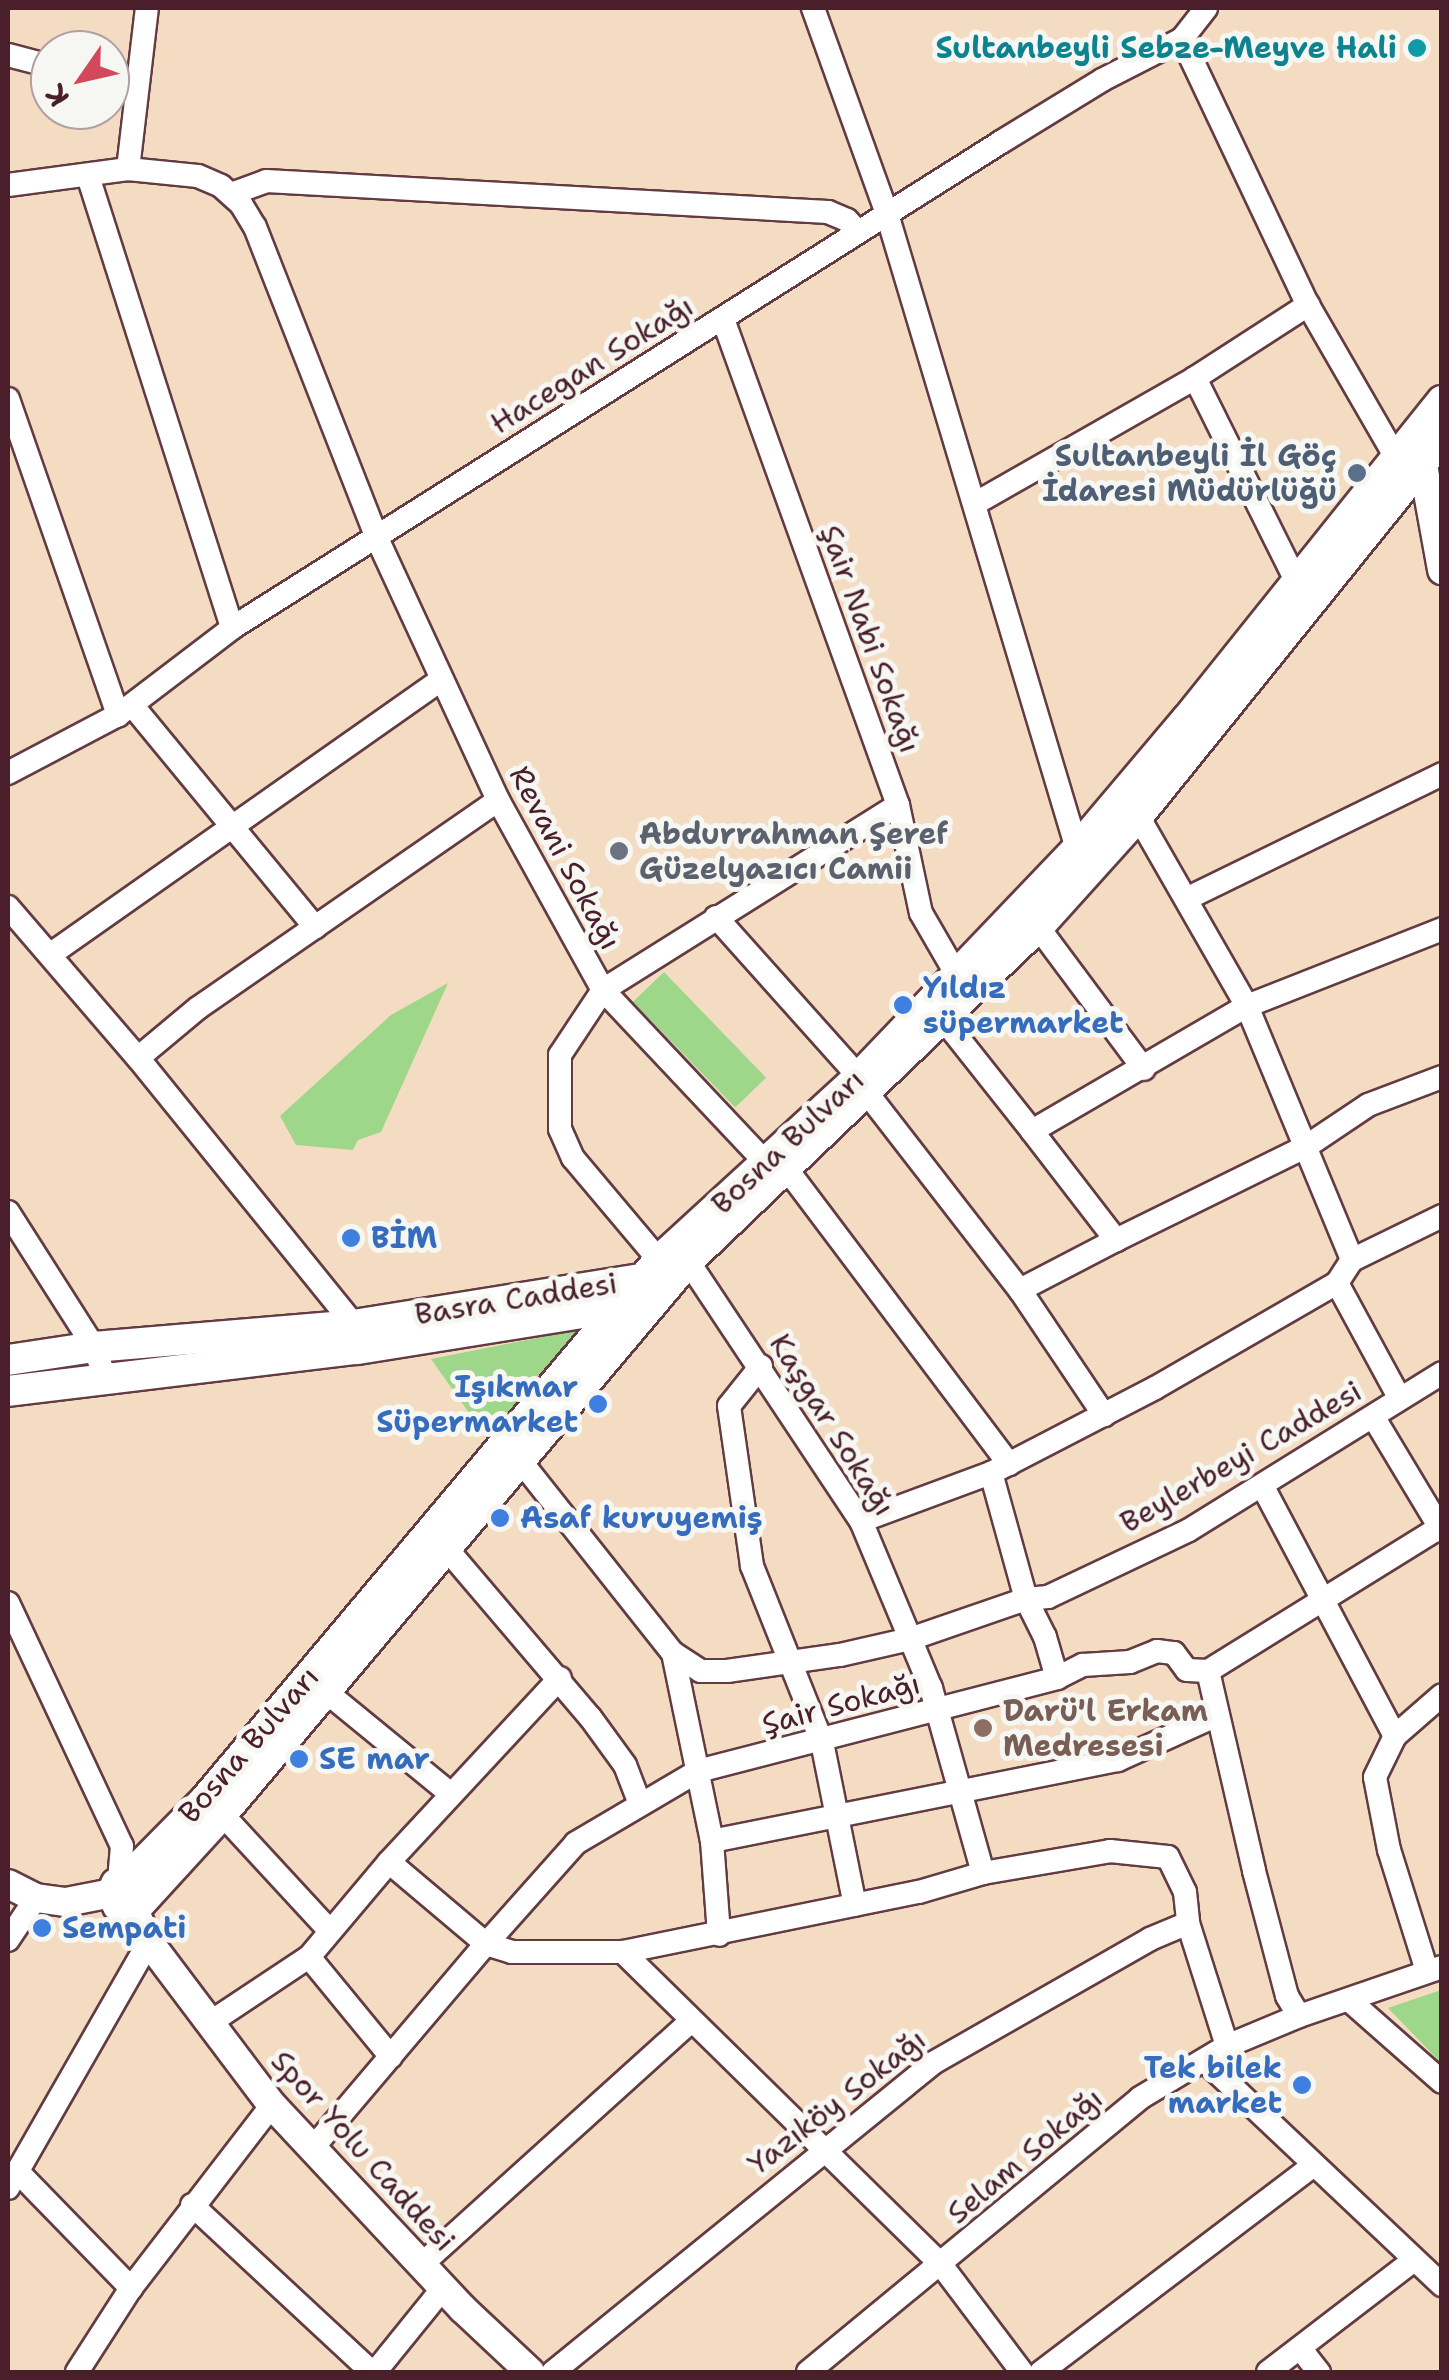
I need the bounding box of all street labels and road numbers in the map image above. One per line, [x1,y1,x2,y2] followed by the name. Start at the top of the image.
[484,288,700,442] street label: Hacegan Sokağı
[812,520,928,758] street label: Şair Nabi Sokağı
[502,760,628,956] street label: Revani Sokağı
[704,1062,872,1222] street label: Bosna Bulvarı
[412,1265,620,1333] street label: Basra Caddesi
[762,1327,902,1523] street label: Kaşgar Sokağı
[1114,1373,1368,1541] street label: Beylerbeyi Caddesi
[171,1659,327,1831] street label: Bosna Bulvarı
[758,1666,924,1742] street label: Şair Sokağı
[741,2022,933,2182] street label: Yazıköy Sokağı
[263,2043,463,2259] street label: Spor Yolu Caddesi
[940,2081,1110,2231] street label: Selam Sokağı

